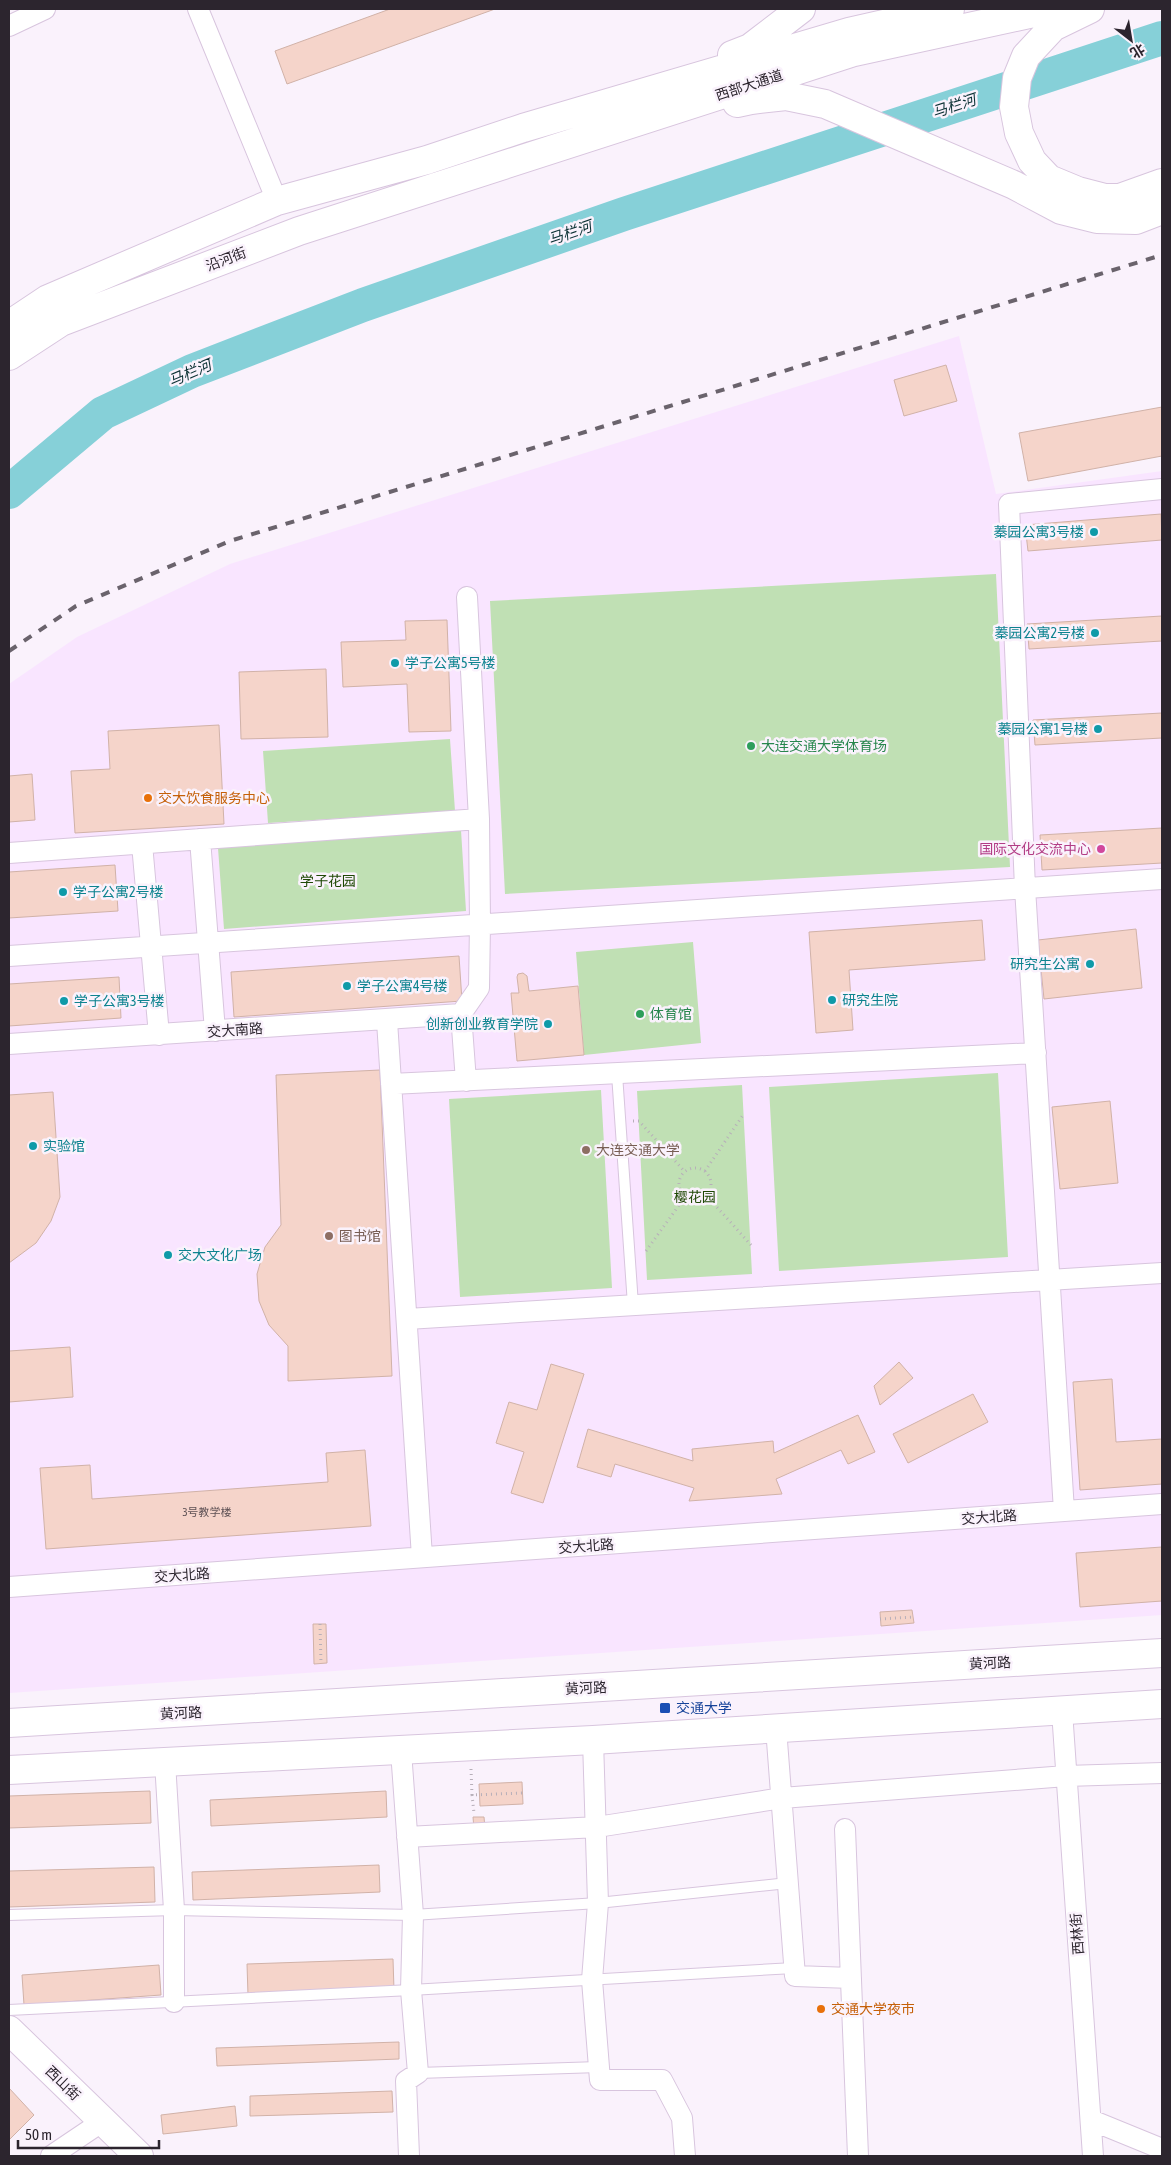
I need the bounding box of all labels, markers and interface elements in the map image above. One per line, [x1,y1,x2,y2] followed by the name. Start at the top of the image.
[1106,15,1156,65] north arrow
[1128,41,1148,62] text: 北
[713,67,785,103] street label: 西部大通道
[930,90,981,121] water label: 马栏河
[546,216,597,248] water label: 马栏河
[204,244,248,274] street label: 沿河街
[166,355,217,389] water label: 马栏河
[993,524,1084,540] place label: 蓁园公寓3号楼
[1088,526,1100,538] marker: 蓁园公寓3号楼
[994,625,1085,641] place label: 蓁园公寓2号楼
[1089,627,1101,639] marker: 蓁园公寓2号楼
[405,655,496,671] place label: 学子公寓5号楼
[389,657,401,669] marker: 学子公寓5号楼
[997,721,1088,737] place label: 蓁园公寓1号楼
[1092,723,1104,735] marker: 蓁园公寓1号楼
[761,738,887,754] place label: 大连交通大学体育场
[745,740,757,752] marker: 大连交通大学体育场
[158,790,270,806] place label: 交大饮食服务中心
[142,792,154,804] marker: 交大饮食服务中心
[979,841,1091,857] place label: 国际文化交流中心
[1095,843,1107,855] marker: 国际文化交流中心
[300,873,356,889] park label: 学子花园
[73,884,164,900] place label: 学子公寓2号楼
[57,886,69,898] marker: 学子公寓2号楼
[1010,956,1080,972] place label: 研究生公寓
[1084,958,1096,970] marker: 研究生公寓
[357,978,448,994] place label: 学子公寓4号楼
[341,980,353,992] marker: 学子公寓4号楼
[842,992,898,1008] place label: 研究生院
[74,993,165,1009] place label: 学子公寓3号楼
[826,994,838,1006] marker: 研究生院
[58,995,70,1007] marker: 学子公寓3号楼
[650,1006,692,1022] place label: 体育馆
[634,1008,646,1020] marker: 体育馆
[426,1016,538,1032] place label: 创新创业教育学院
[542,1018,554,1030] marker: 创新创业教育学院
[207,1020,263,1040] street label: 交大南路
[43,1138,85,1154] place label: 实验馆
[27,1140,39,1152] marker: 实验馆
[596,1142,680,1158] place label: 大连交通大学
[580,1144,592,1156] marker: 大连交通大学
[674,1189,716,1205] park label: 樱花园
[339,1228,381,1244] place label: 图书馆
[323,1230,335,1242] marker: 图书馆
[178,1247,262,1263] place label: 交大文化广场
[162,1249,174,1261] marker: 交大文化广场
[182,1506,232,1518] house number: 3号教学楼
[961,1507,1017,1527] street label: 交大北路
[558,1536,614,1556] street label: 交大北路
[154,1565,210,1585] street label: 交大北路
[969,1654,1011,1672] street label: 黄河路
[565,1679,607,1697] street label: 黄河路
[676,1700,732,1716] place label: 交通大学
[658,1701,672,1715] marker: 交通大学
[160,1704,202,1722] street label: 黄河路
[1068,1912,1086,1956] street label: 西林街
[831,2001,915,2017] place label: 交通大学夜巿
[815,2003,827,2015] marker: 交通大学夜巿
[42,2063,84,2103] street label: 西山街
[18,2118,159,2150] scale bar
[25,2126,52,2143] text: 50 m

